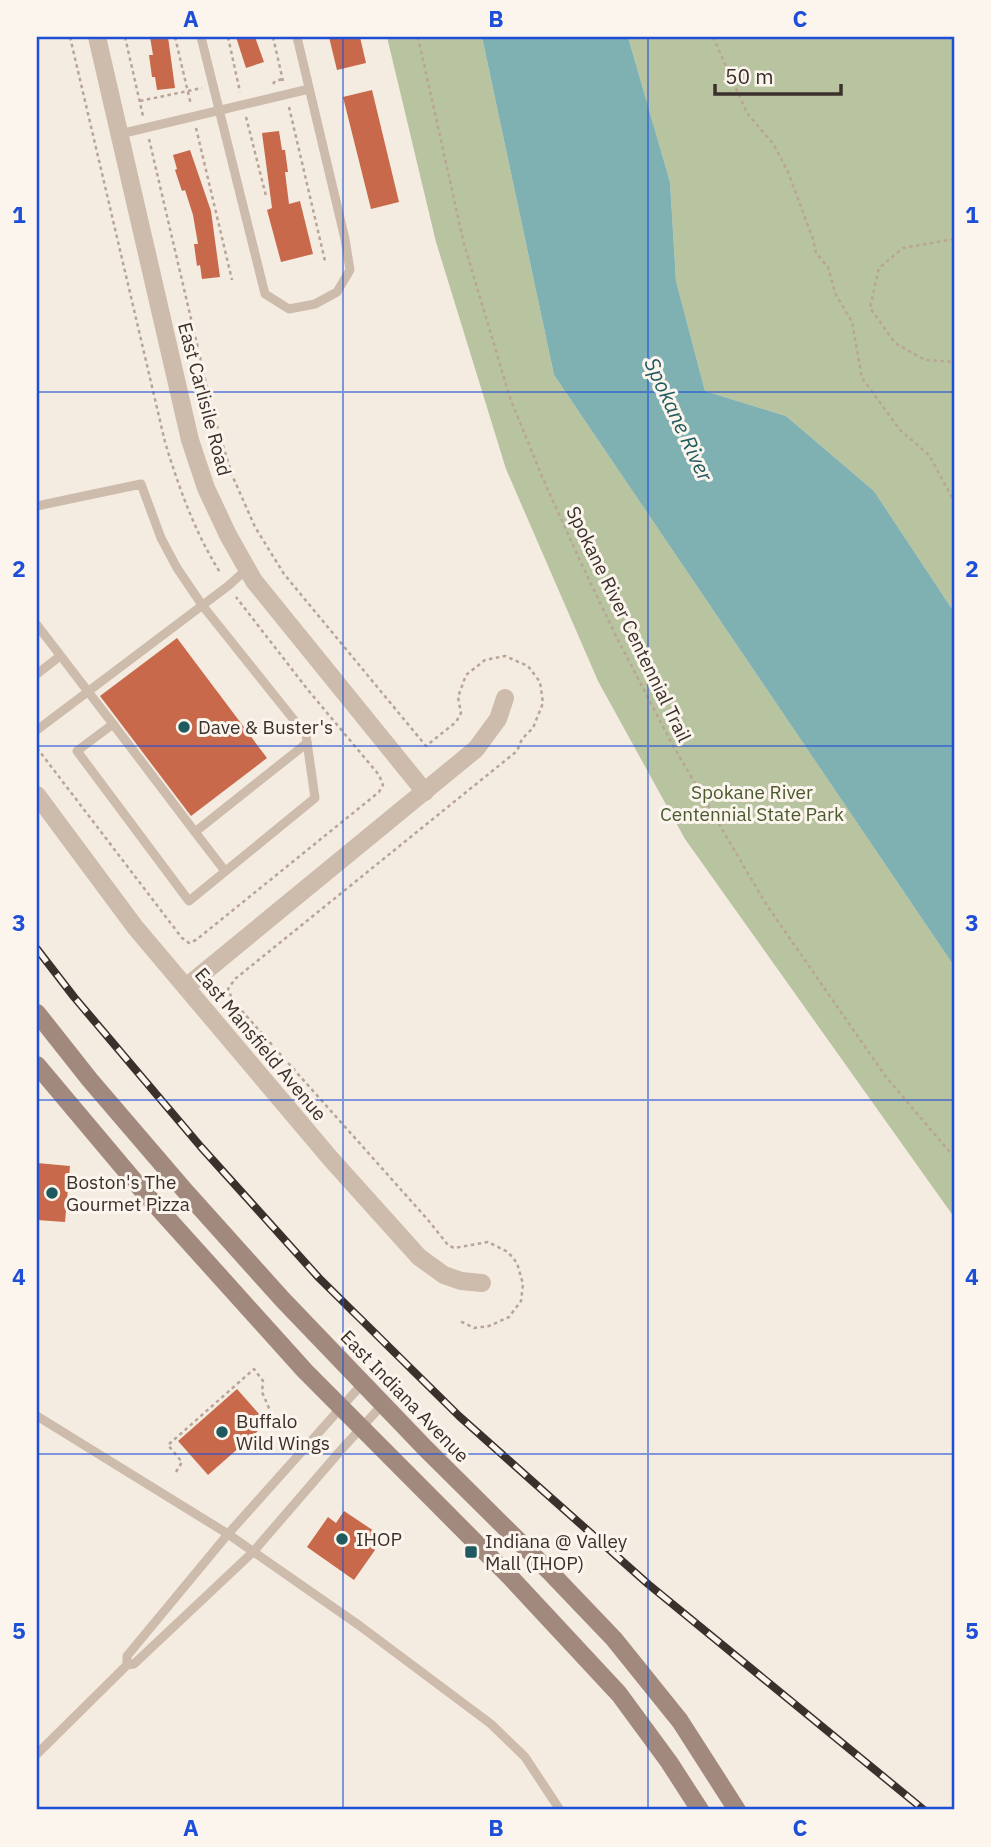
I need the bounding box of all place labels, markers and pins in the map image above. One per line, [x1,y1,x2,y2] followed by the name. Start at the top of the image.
[198,715,333,739] place label: Dave & Buster's
[176,719,192,735] marker: Dave & Buster's
[66,1170,190,1216] place label: Boston's The Gourmet Pizza
[44,1185,60,1201] marker: Boston's The Gourmet Pizza
[236,1409,330,1455] place label: Buffalo Wild Wings
[214,1424,230,1440] marker: Buffalo Wild Wings
[356,1527,402,1551] place label: IHOP
[485,1529,628,1575] place label: Indiana @ Valley Mall (IHOP)
[334,1531,350,1547] marker: IHOP
[463,1544,479,1560] marker: Indiana @ Valley Mall (IHOP)

